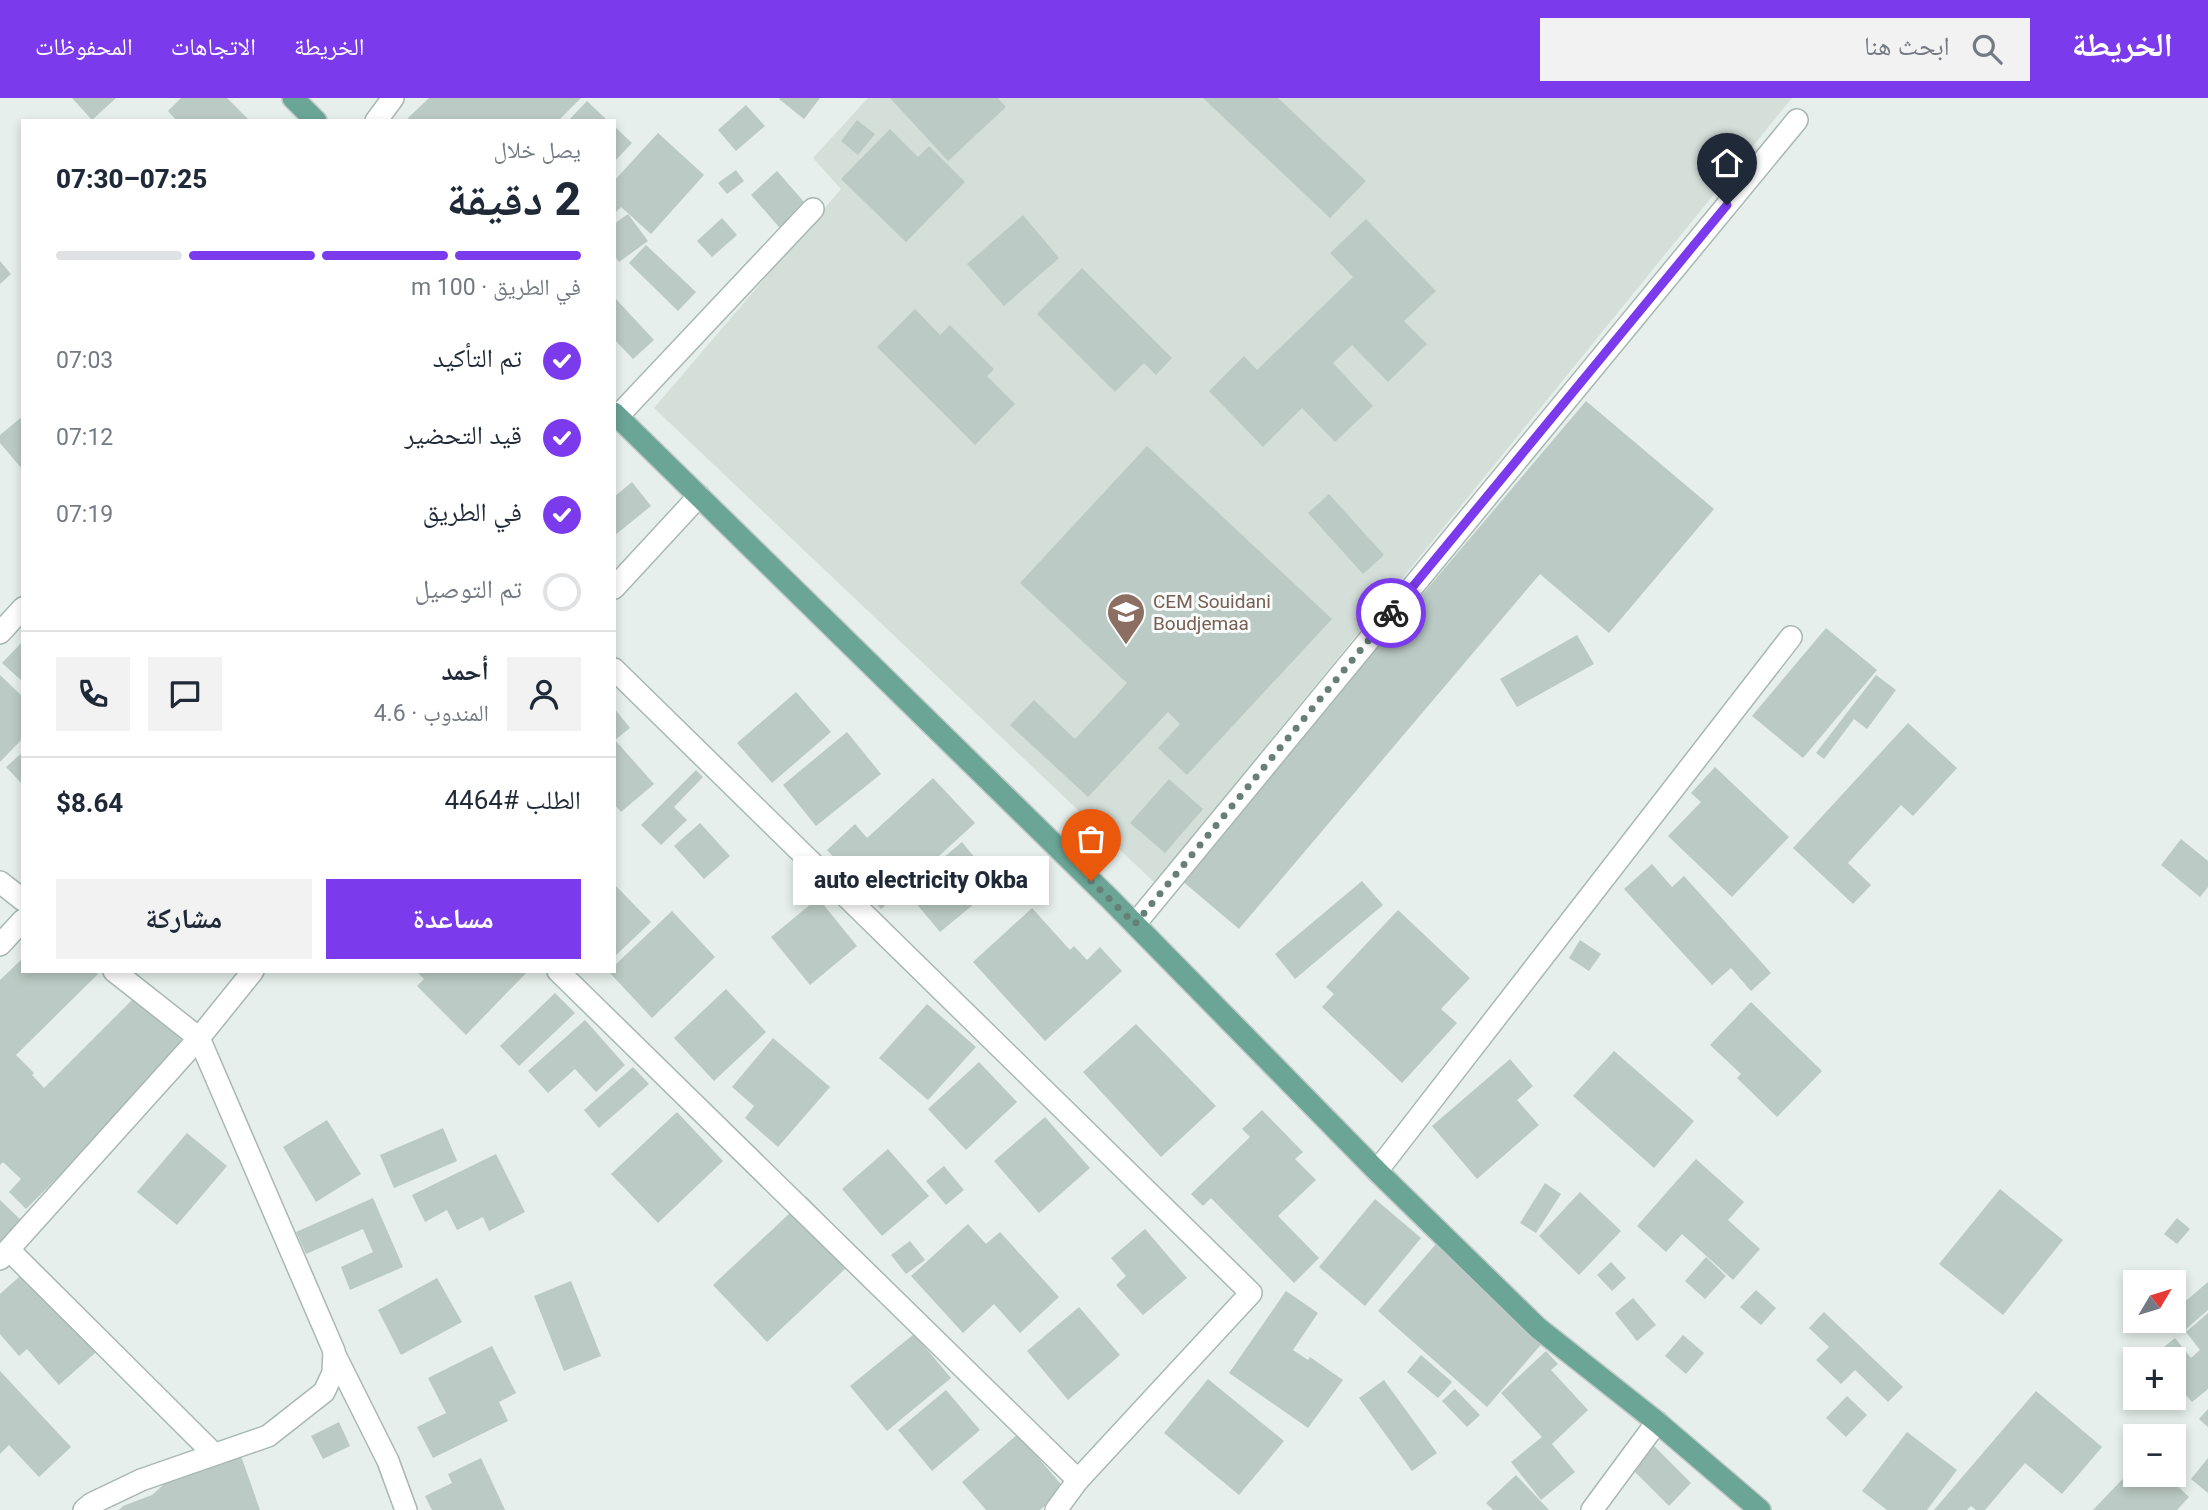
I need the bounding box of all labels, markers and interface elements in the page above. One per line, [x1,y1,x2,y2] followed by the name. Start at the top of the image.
[1540,18,2030,81] search box
[2072,25,2173,64] text: الخريطة
[1968,30,2006,68] icon: search
[1864,31,1950,61] text: ابحث هنا
[35,33,133,61] text: المحفوظات
[171,33,256,61] text: الاتجاهات
[294,33,365,61] text: الخريطة
[1697,133,1757,205] pin
[494,137,581,164] text: يصل خلال
[1708,144,1746,182] icon: home
[56,164,207,194] text: 07:25–07:30
[446,172,581,226] text: 2 دقيقة
[411,274,581,301] text: في الطريق · 100 m
[543,342,581,380] icon: check
[433,343,522,373] text: تم التأكيد
[56,347,113,374] text: 07:03
[543,419,581,457] icon: check
[404,420,522,450] text: قيد التحضير
[56,424,113,451] text: 07:12
[543,496,581,534] icon: check
[423,497,522,527] text: في الطريق
[56,501,113,528] text: 07:19
[415,574,522,604] text: تم التوصيل
[1356,578,1426,648] courier
[1153,590,1271,635] place label: CEM Souidani Boudjemaa
[1105,591,1147,646] school or university icon: CEM Souidani Boudjemaa
[1372,594,1410,632] icon: bike
[441,656,489,686] text: أحمد
[56,657,130,731] button: phone
[148,657,222,731] button: chat
[507,657,581,731] button: person
[374,700,489,727] text: المندوب · 4.6
[444,785,581,815] text: الطلب #4464
[56,788,123,818] text: $8.64
[1061,809,1121,881] pin
[1072,820,1110,858] icon: bag
[794,856,1049,906] callout: auto electricity Okba
[814,867,1028,894] text: auto electricity Okba
[56,879,312,959] button: مشاركة
[326,879,581,959] button: مساعدة
[2123,1270,2186,1334] north arrow
[2123,1270,2186,1487] map controls
[2123,1347,2186,1410] button: +
[2123,1424,2186,1487] button: −

